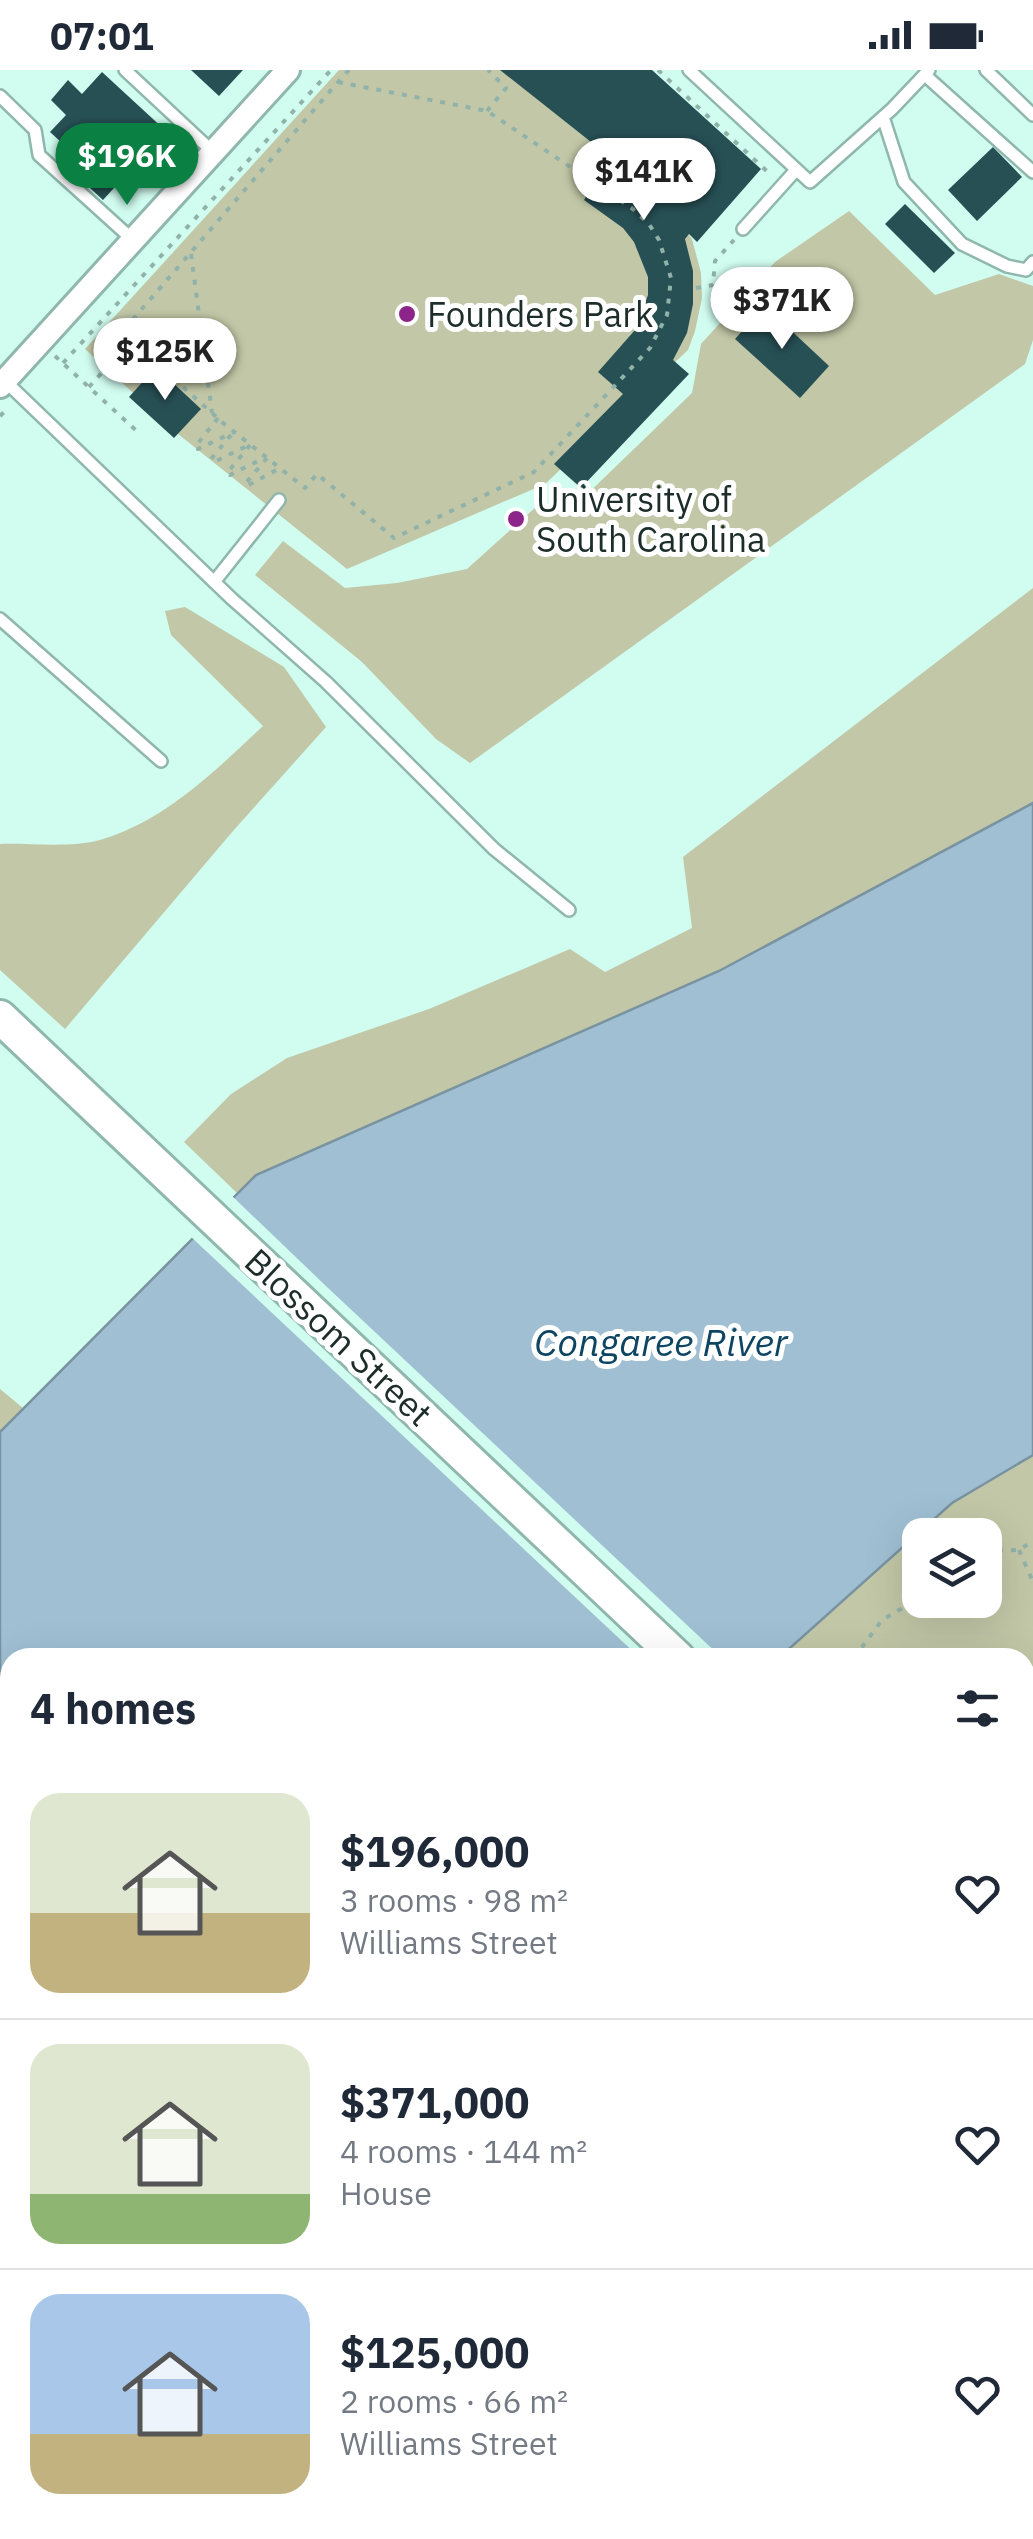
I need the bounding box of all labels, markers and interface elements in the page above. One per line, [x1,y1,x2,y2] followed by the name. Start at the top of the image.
[50,11,154,60] text: 07:01
[57,123,197,208] pin: $196K
[77,134,177,176] text: $196K
[574,138,714,223] pin: $141K
[594,149,694,191] text: $141K
[712,267,852,352] pin: $371K
[732,278,832,320] text: $371K
[427,291,654,337] place label: Founders Park
[396,303,418,325] marker: Founders Park
[95,318,235,403] pin: $125K
[115,329,215,371] text: $125K
[536,476,766,562] place label: University of South Carolina
[505,508,527,530] marker: University of South Carolina
[235,1238,443,1436] street label: Blossom Street
[534,1317,789,1366] water label: Congaree River
[902,1518,1002,1618] map controls
[902,1518,1002,1618] button: layers
[30,1681,196,1736] text: 4 homes
[950,1681,1005,1736] icon: filters
[340,1824,529,1879] text: $196,000
[110,1833,230,1953] icon: home
[950,1866,1005,1921] icon: heart
[340,1879,568,1921] text: 3 rooms · 98 m²
[340,1921,558,1963] text: Williams Street
[340,2075,529,2130] text: $371,000
[110,2084,230,2204] icon: home
[950,2117,1005,2172] icon: heart
[340,2130,587,2172] text: 4 rooms · 144 m²
[340,2172,432,2214] text: House
[340,2325,529,2380] text: $125,000
[110,2334,230,2454] icon: home
[950,2367,1005,2422] icon: heart
[340,2380,568,2422] text: 2 rooms · 66 m²
[340,2422,558,2464] text: Williams Street

